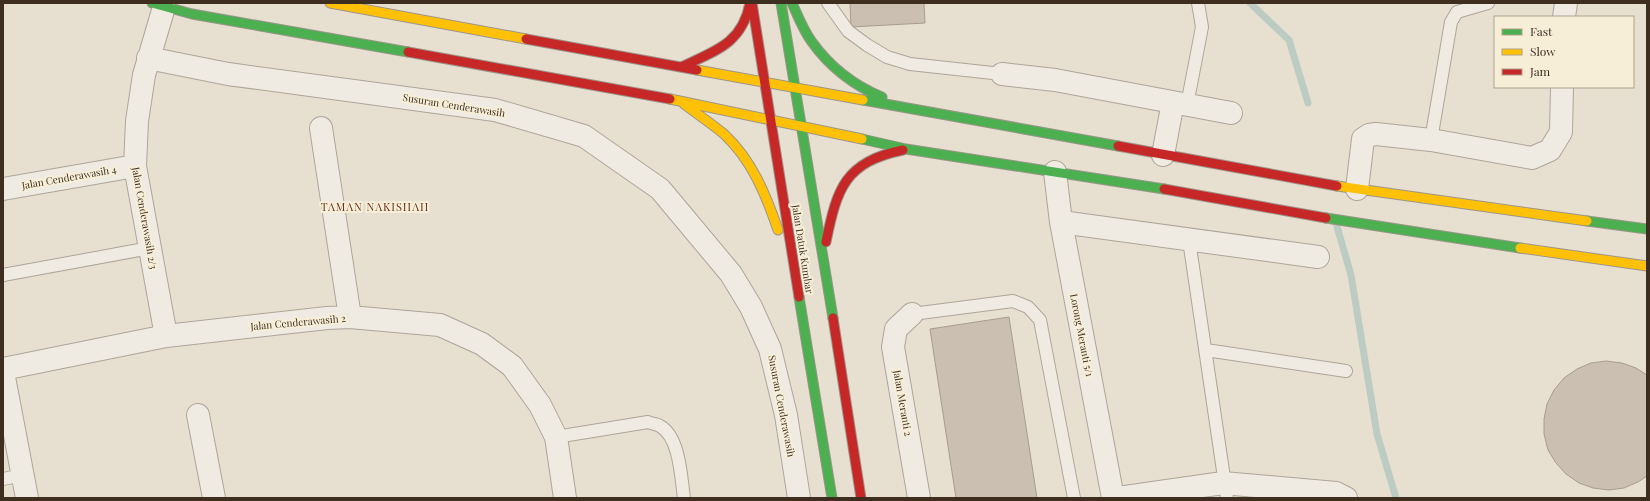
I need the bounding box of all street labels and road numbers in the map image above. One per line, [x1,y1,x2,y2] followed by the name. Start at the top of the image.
[402,90,506,120] street label: Susuran Cenderawasih
[20,162,117,192] street label: Jalan Cenderawasih 4
[129,165,161,271] street label: Jalan Cenderawasih 2/3
[789,202,817,295] street label: Jalan Datuk Kumbar
[1067,292,1097,378] street label: Lorong Meranti 5/1
[249,311,346,333] street label: Jalan Cenderawasih 2
[765,354,799,458] street label: Susuran Cenderawasih
[890,368,916,437] street label: Jalan Meranti 2

